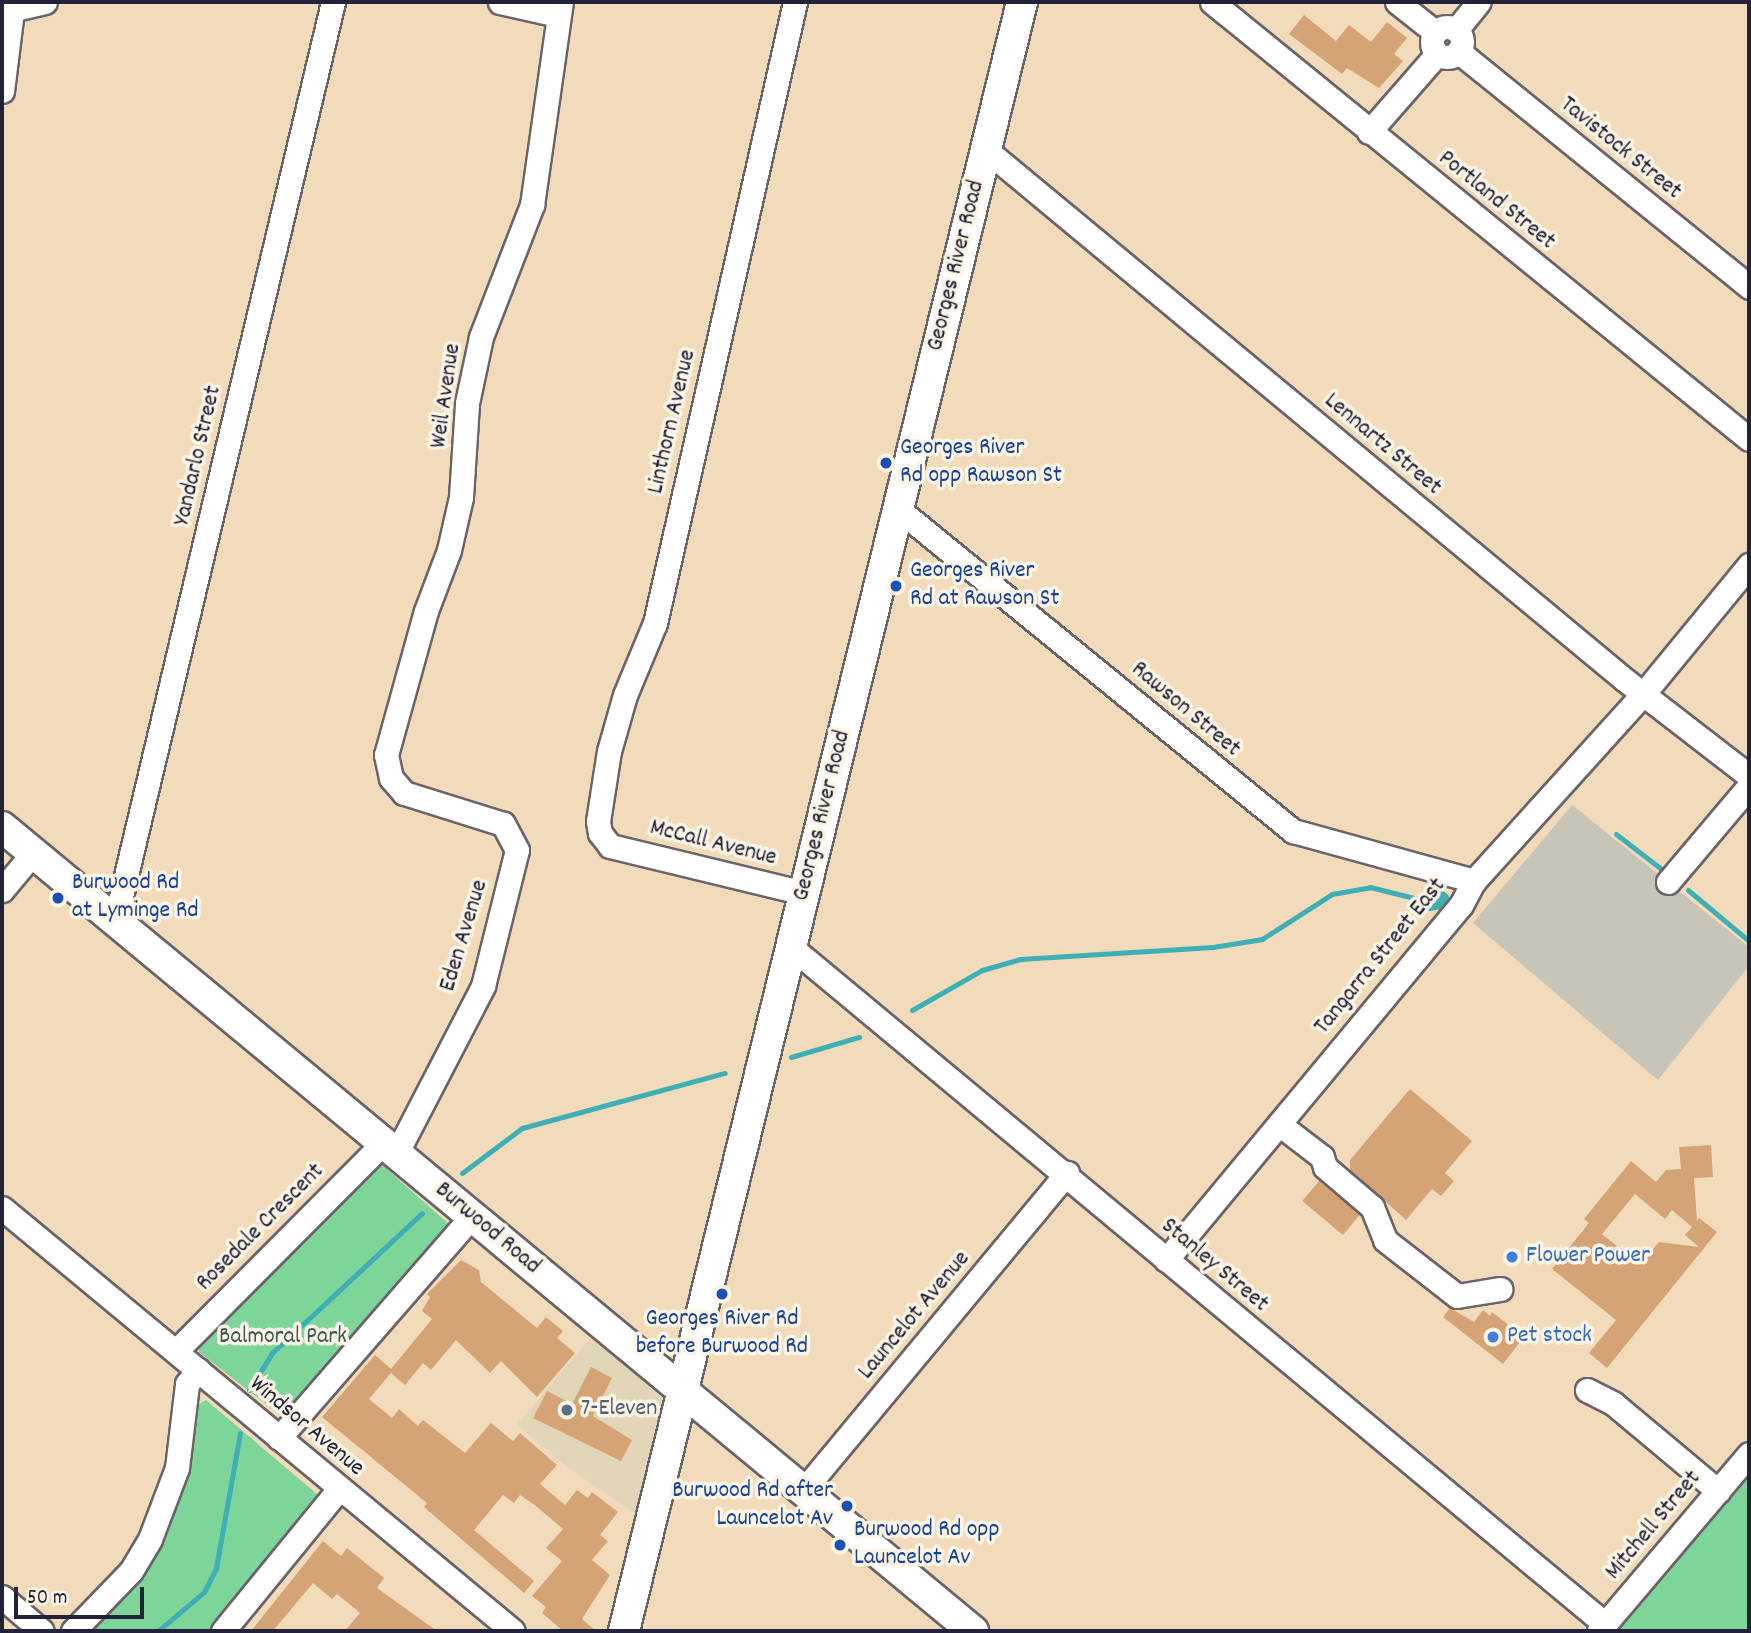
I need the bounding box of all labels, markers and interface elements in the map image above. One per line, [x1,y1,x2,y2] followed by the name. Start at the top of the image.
[1553,91,1687,207] street label: Tavistock Street
[1432,145,1560,257] street label: Portland Street
[922,178,992,354] street label: Georges River Road
[425,342,469,450] street label: Weil Avenue
[642,347,704,497] street label: Linthorn Avenue
[169,383,229,529] street label: Yandarlo Street
[1317,388,1447,502] street label: Lennartz Street
[900,435,1062,491] place label: Georges River Rd opp Rawson St
[878,455,894,471] marker: Georges River Rd opp Rawson St
[910,558,1059,614] place label: Georges River Rd at Rawson St
[888,578,904,594] marker: Georges River Rd at Rawson St
[1124,656,1246,764] street label: Rawson Street
[788,728,858,904] street label: Georges River Road
[647,814,779,874] street label: McCall Avenue
[72,870,199,926] place label: Burwood Rd at Lyminge Rd
[1309,873,1453,1041] street label: Tangarra Street East
[434,877,496,995] street label: Eden Avenue
[50,890,66,906] marker: Burwood Rd at Lyminge Rd
[191,1158,331,1298] street label: Rosedale Crescent
[428,1176,546,1282] street label: Burwood Road
[1154,1213,1274,1319] street label: Stanley Street
[1526,1243,1650,1271] place label: Flower Power
[853,1246,977,1386] street label: Launcelot Avenue
[1504,1249,1520,1265] marker: Flower Power
[714,1286,730,1302] marker: Georges River Rd before Burwood Rd
[636,1306,808,1362] place label: Georges River Rd before Burwood Rd
[1507,1323,1592,1351] place label: Pet stock
[219,1324,347,1352] park label: Balmoral Park
[1485,1329,1501,1345] marker: Pet stock
[243,1371,369,1483] street label: Windsor Avenue
[581,1396,657,1424] place label: 7-Eleven
[559,1402,575,1418] marker: 7-Eleven
[1600,1466,1708,1586] street label: Mitchell Street
[672,1478,833,1534] place label: Burwood Rd after Launcelot Av
[839,1498,855,1514] marker: Burwood Rd after Launcelot Av
[854,1517,999,1573] place label: Burwood Rd opp Launcelot Av
[832,1537,848,1553] marker: Burwood Rd opp Launcelot Av
[18,1574,147,1618] scale bar
[27,1584,67,1614] text: 50 m

